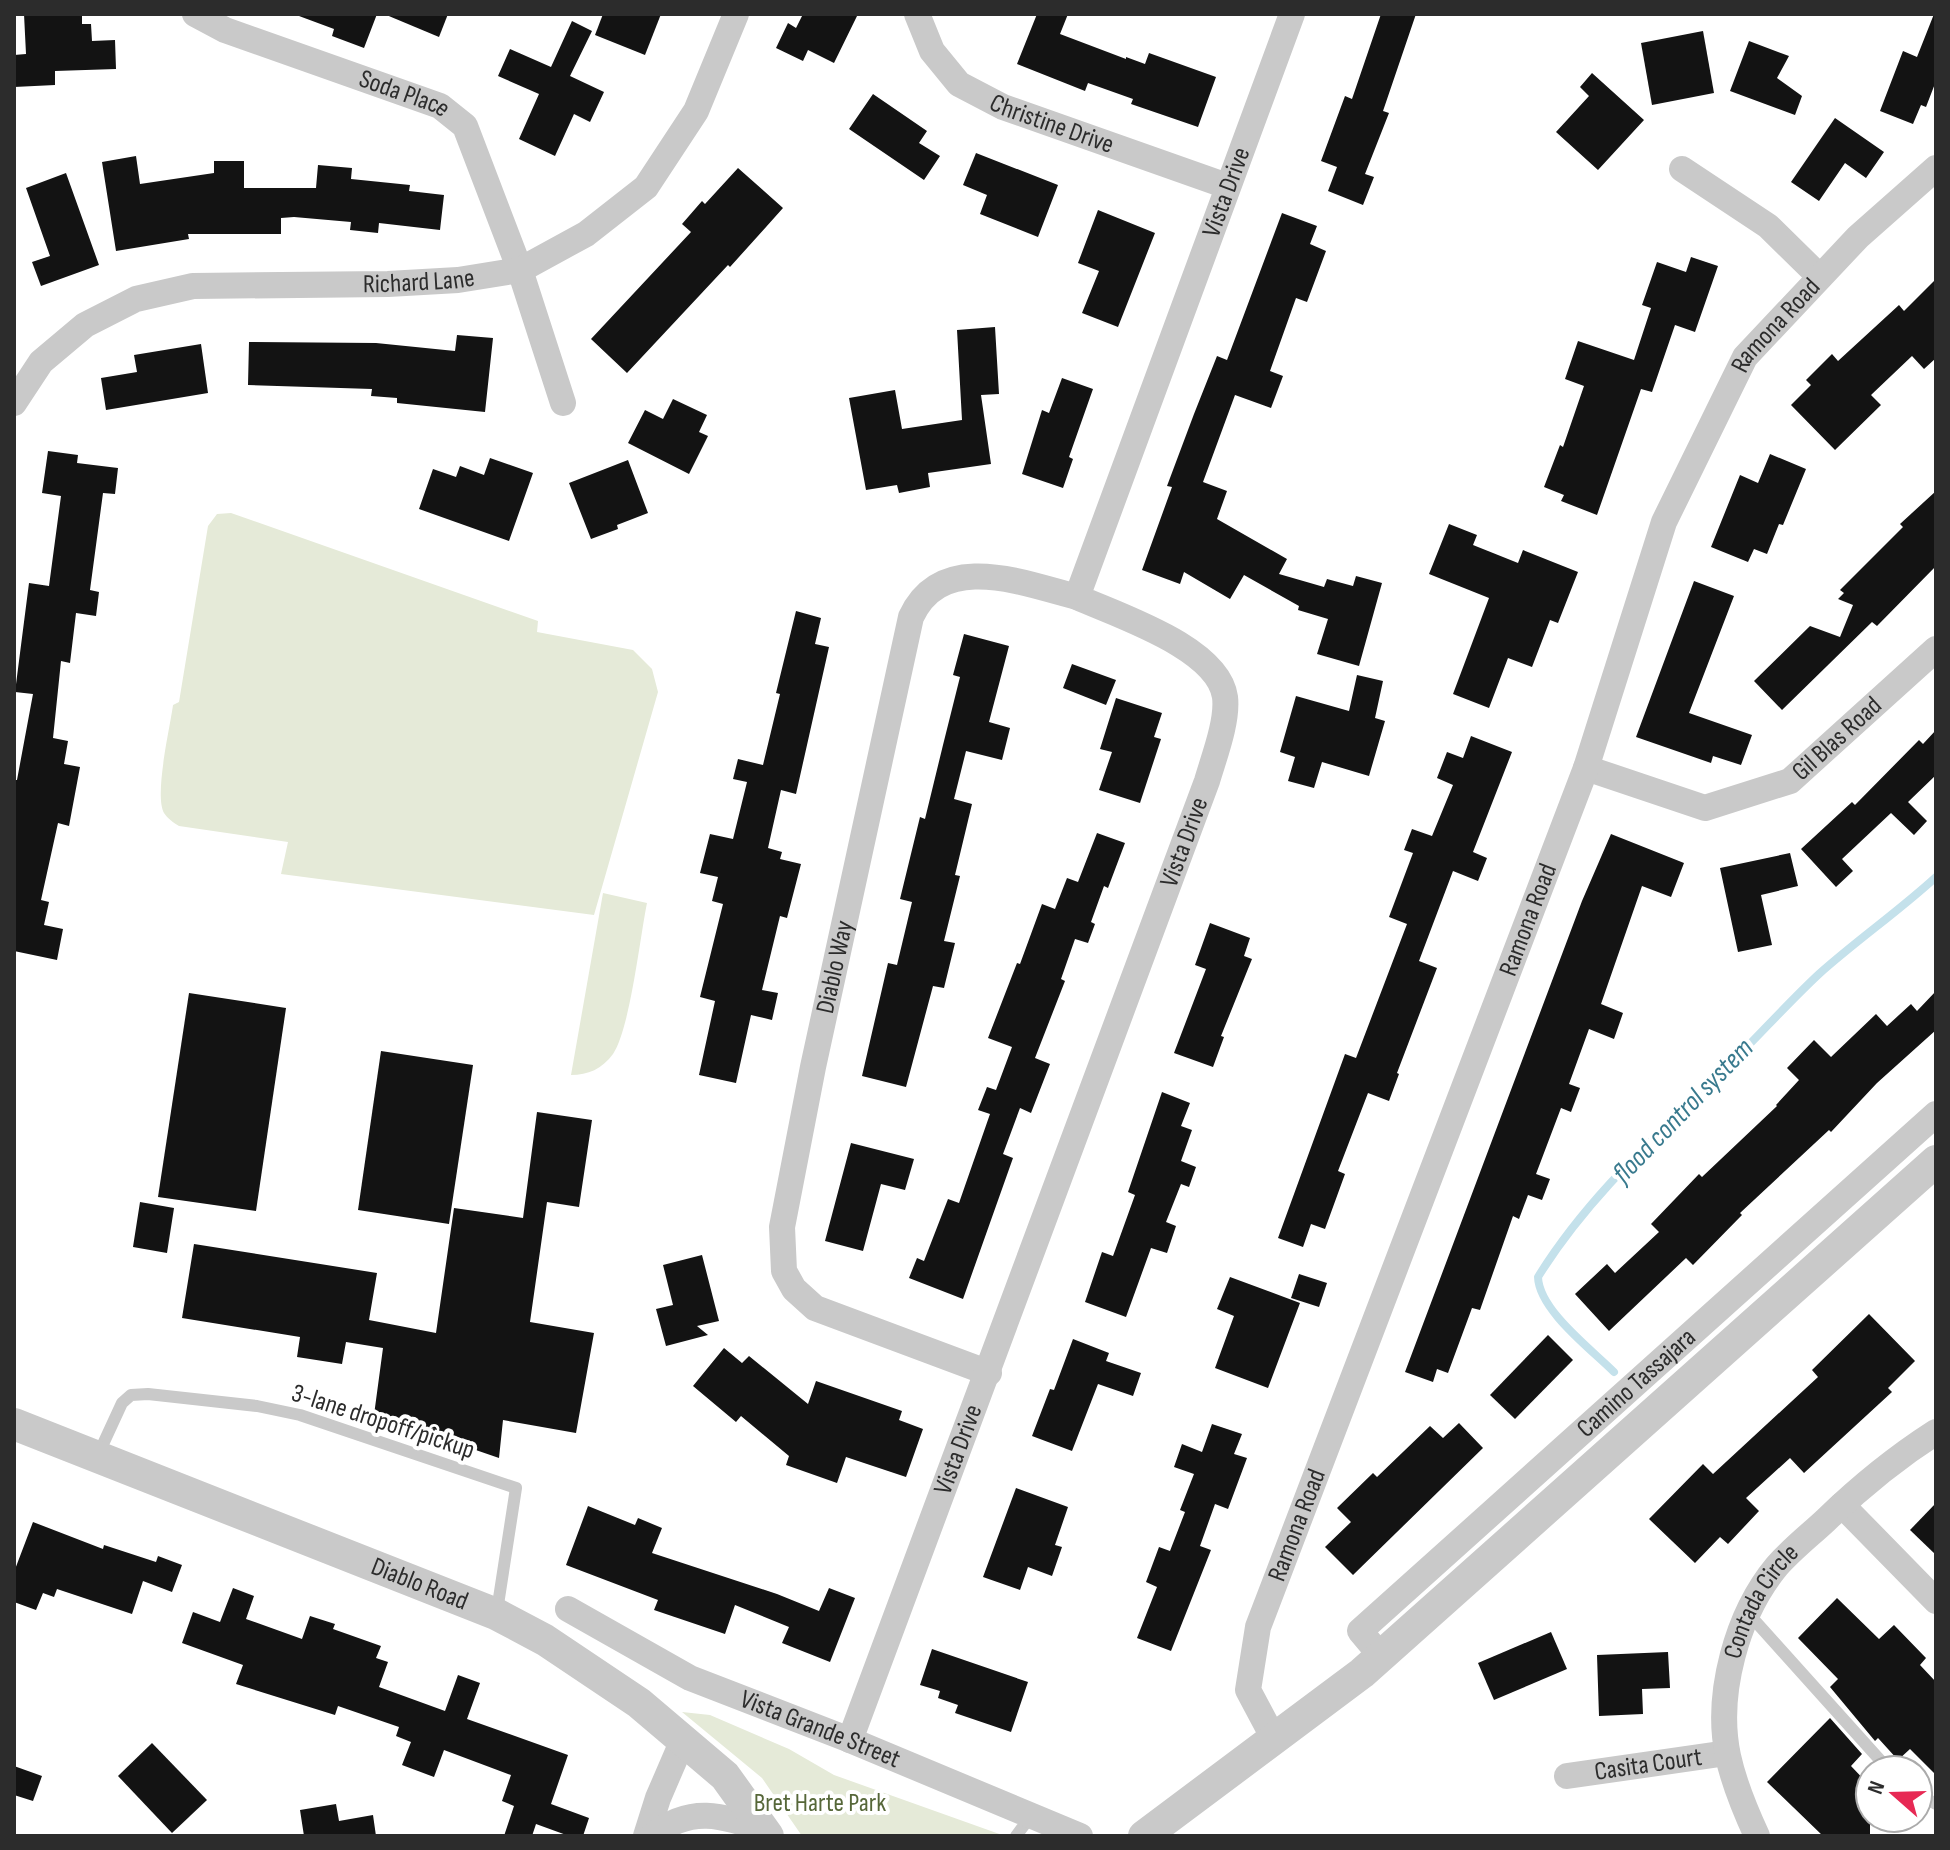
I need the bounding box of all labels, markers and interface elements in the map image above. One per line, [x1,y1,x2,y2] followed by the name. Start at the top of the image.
[355,63,456,124] street label: Soda Place
[984,87,1118,160] street label: Christine Drive
[1196,143,1257,241] street label: Vista Drive
[363,262,477,300] street label: Richard Lane
[1724,272,1827,378] street label: Ramona Road
[1786,690,1888,787] street label: Gil Blas Road
[1153,793,1215,891] street label: Vista Drive
[1493,859,1564,980] street label: Ramona Road
[810,918,860,1016] street label: Diablo Way
[1605,1032,1760,1191] water label: flood control system
[1571,1322,1702,1444] street label: Camino Tassajara
[288,1378,478,1466] street label: 3-lane dropoff/pickup
[927,1400,989,1499] street label: Vista Drive
[1261,1465,1332,1586] street label: Ramona Road
[1717,1537,1805,1662] street label: Contada Circle
[367,1551,473,1617] street label: Diablo Road
[736,1683,905,1775] street label: Vista Grande Street
[1592,1741,1704,1787] street label: Casita Court
[1854,1754,1934,1834] north arrow
[1862,1778,1891,1798] text: N
[754,1788,886,1819] park label: Bret Harte Park

